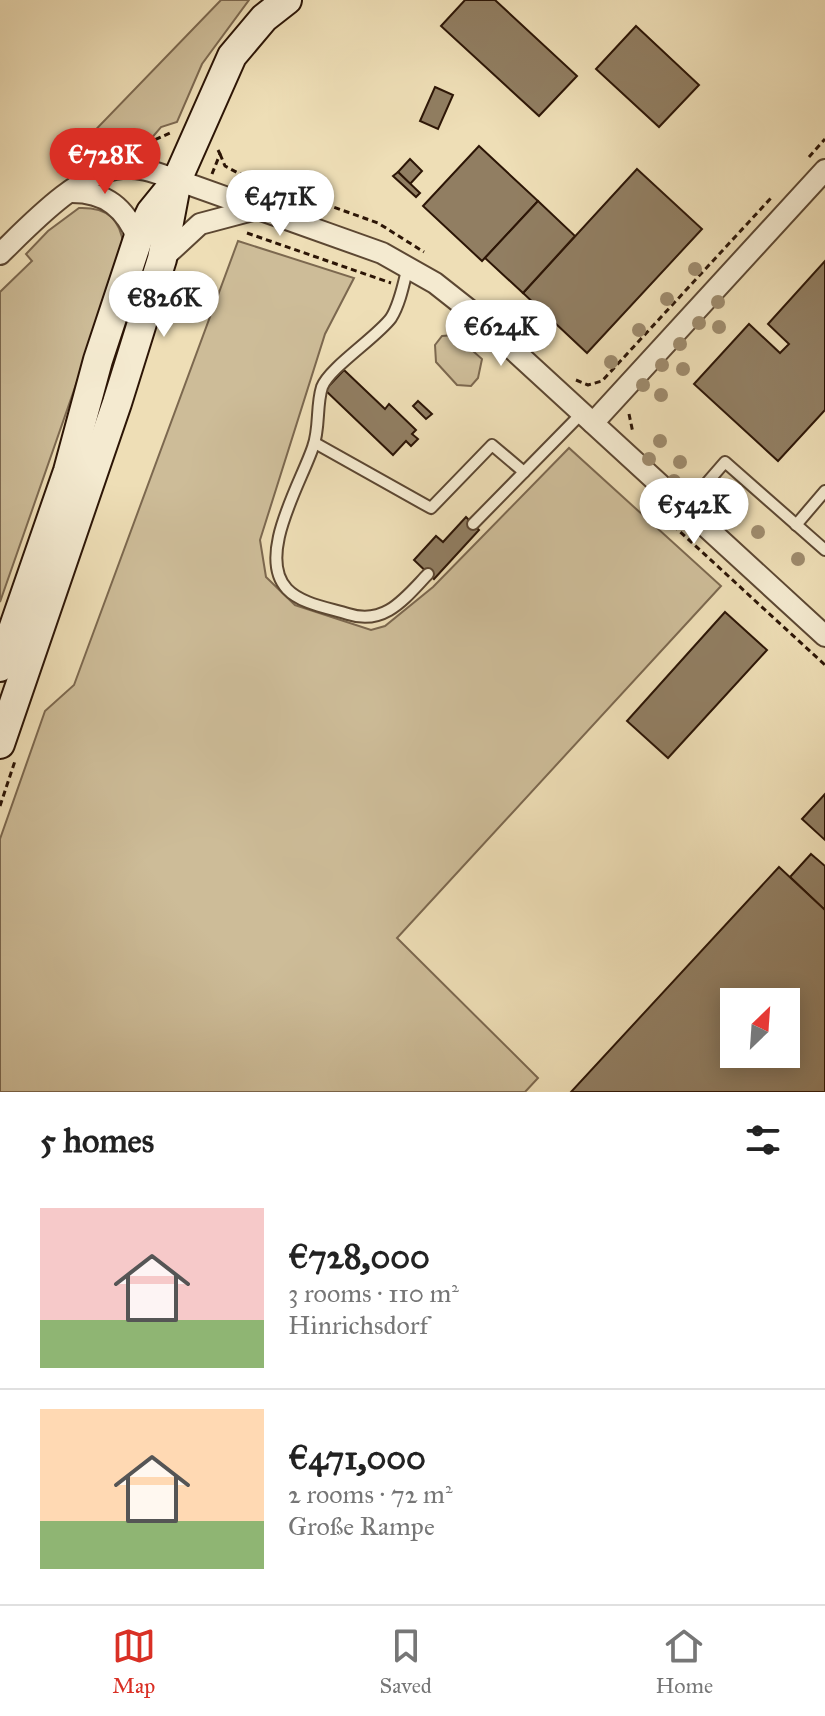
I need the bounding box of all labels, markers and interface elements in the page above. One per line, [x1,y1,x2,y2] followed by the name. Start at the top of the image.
[49,128,161,196] pin: €728K
[68,138,142,170] text: €728K
[224,170,336,238] pin: €471K
[244,180,316,212] text: €471K
[108,271,220,339] pin: €826K
[127,281,201,313] text: €826K
[445,300,557,368] pin: €624K
[464,310,538,342] text: €624K
[638,478,750,546] pin: €542K
[658,488,730,520] text: €542K
[720,988,800,1068] north arrow
[720,988,800,1068] map controls
[741,1118,785,1162] icon: filters
[40,1120,154,1161] text: 5 homes
[288,1236,430,1277] text: €728,000
[104,1240,200,1336] icon: home
[288,1277,459,1309] text: 3 rooms · 110 m²
[288,1309,428,1341] text: Hinrichsdorf
[288,1437,426,1478] text: €471,000
[104,1441,200,1537] icon: home
[288,1478,452,1510] text: 2 rooms · 72 m²
[288,1510,435,1542] text: Große Rampe
[112,1624,156,1699] tab: Map
[380,1624,432,1699] tab: Saved
[656,1624,713,1699] tab: Home

